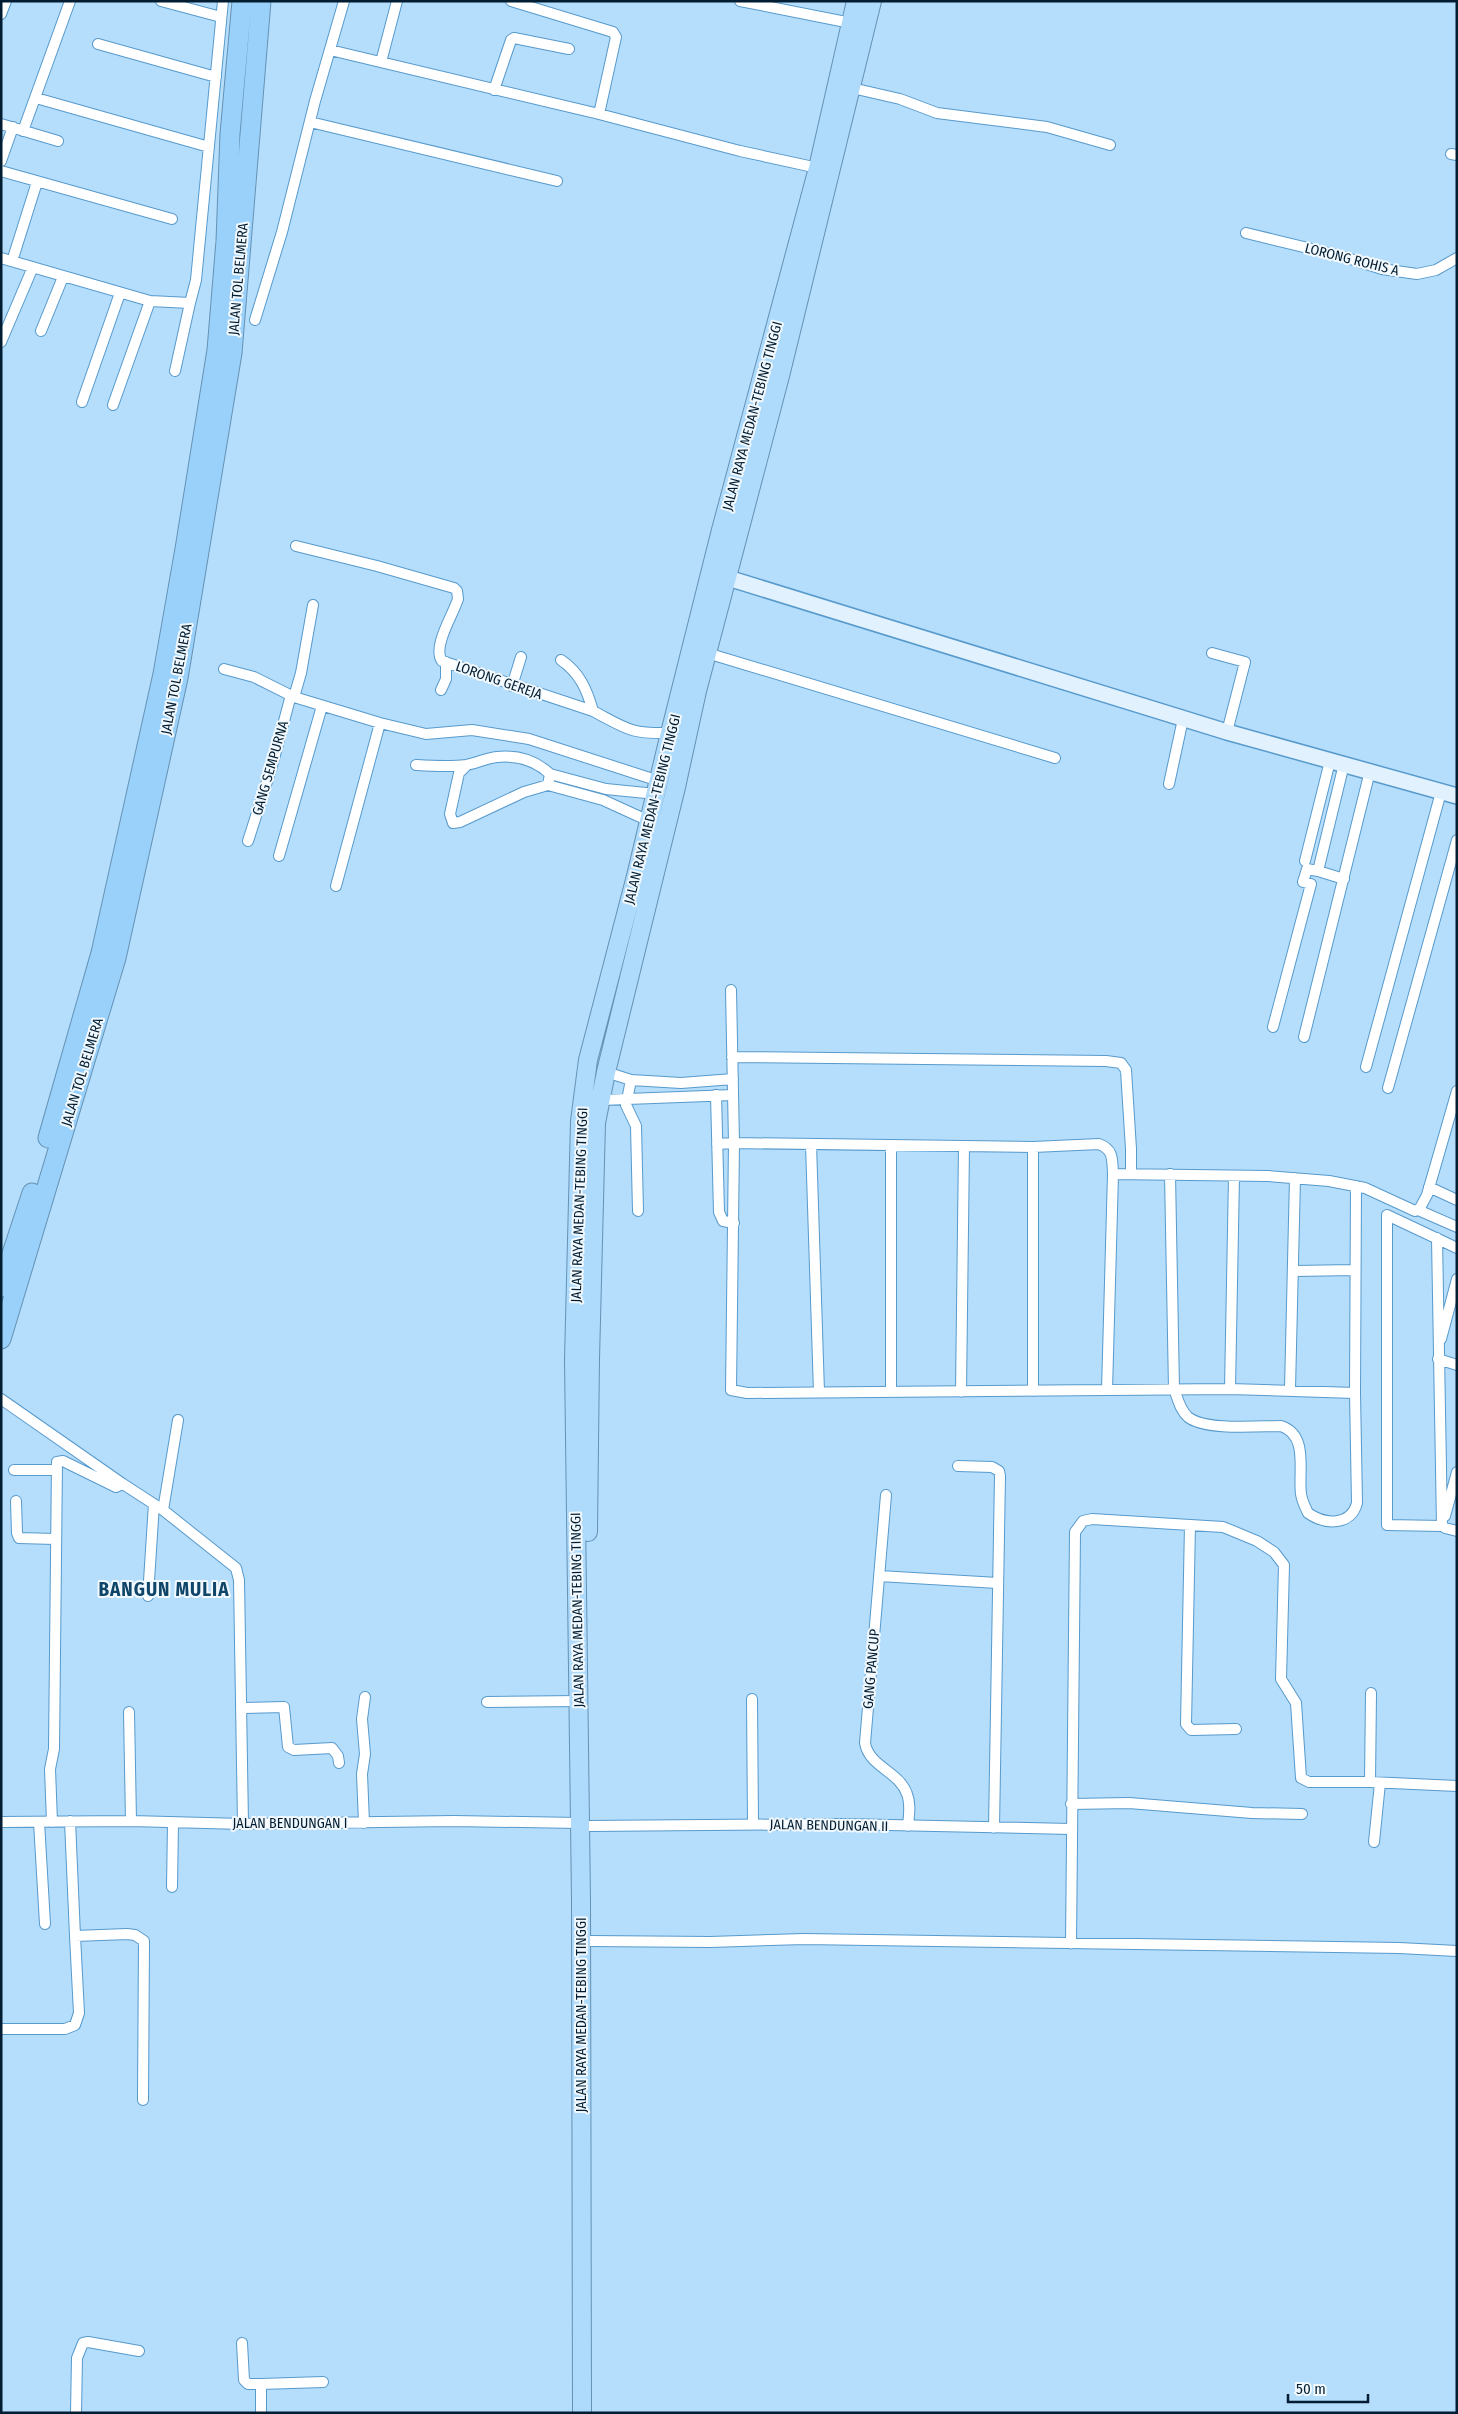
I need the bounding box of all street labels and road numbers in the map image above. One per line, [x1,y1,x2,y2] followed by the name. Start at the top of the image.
[225,222,252,336] street label: JALAN TOL BELMERA
[1303,240,1401,280] street label: LORONG ROHIS A
[719,320,786,513] street label: JALAN RAYA MEDAN-TEBING TINGGI
[157,622,196,736] street label: JALAN TOL BELMERA
[453,658,545,703] street label: LORONG GEREJA
[621,712,684,906] street label: JALAN RAYA MEDAN-TEBING TINGGI
[249,718,292,817] street label: GANG SEMPURNA
[58,1015,107,1128] street label: JALAN TOL BELMERA
[568,1107,591,1303] street label: JALAN RAYA MEDAN-TEBING TINGGI
[567,1512,588,1708] street label: JALAN RAYA MEDAN-TEBING TINGGI
[860,1628,883,1710] street label: GANG PANCUP
[233,1815,347,1832] street label: JALAN BENDUNGAN I
[770,1816,888,1835] street label: JALAN BENDUNGAN II
[573,1917,590,2113] street label: JALAN RAYA MEDAN-TEBING TINGGI

